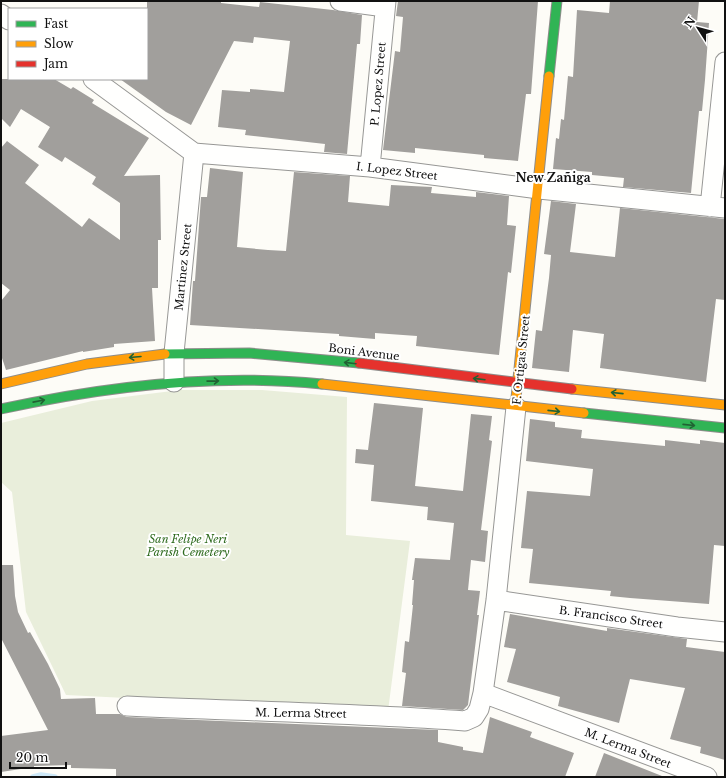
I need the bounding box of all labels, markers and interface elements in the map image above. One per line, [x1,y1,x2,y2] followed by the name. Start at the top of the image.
[8,8,148,80] legend
[678,8,718,48] north arrow
[681,13,699,30] text: N
[44,16,69,31] text: Fast
[44,36,74,51] text: Slow
[367,41,389,127] street label: P. Lopez Street
[42,56,68,71] text: Jam
[355,159,439,183] street label: I. Lopez Street
[515,170,591,185] district label: New Zañiga
[171,222,195,311] street label: Martinez Street
[509,314,533,406] street label: F. Ortigas Street
[328,341,400,363] street label: Boni Avenue
[129,353,142,361] one-way arrow
[344,359,357,367] one-way arrow
[473,375,486,383] one-way arrow
[206,377,219,385] one-way arrow
[611,390,624,397] one-way arrow
[32,396,45,404] one-way arrow
[547,407,560,414] one-way arrow
[682,421,695,428] one-way arrow
[146,532,230,559] park label: San Felipe Neri Parish Cemetery
[558,603,665,631] street label: B. Francisco Street
[255,705,348,721] street label: M. Lerma Street
[583,725,674,771] street label: M. Lerma Street
[10,744,66,770] scale bar
[16,750,48,765] text: 20 m

